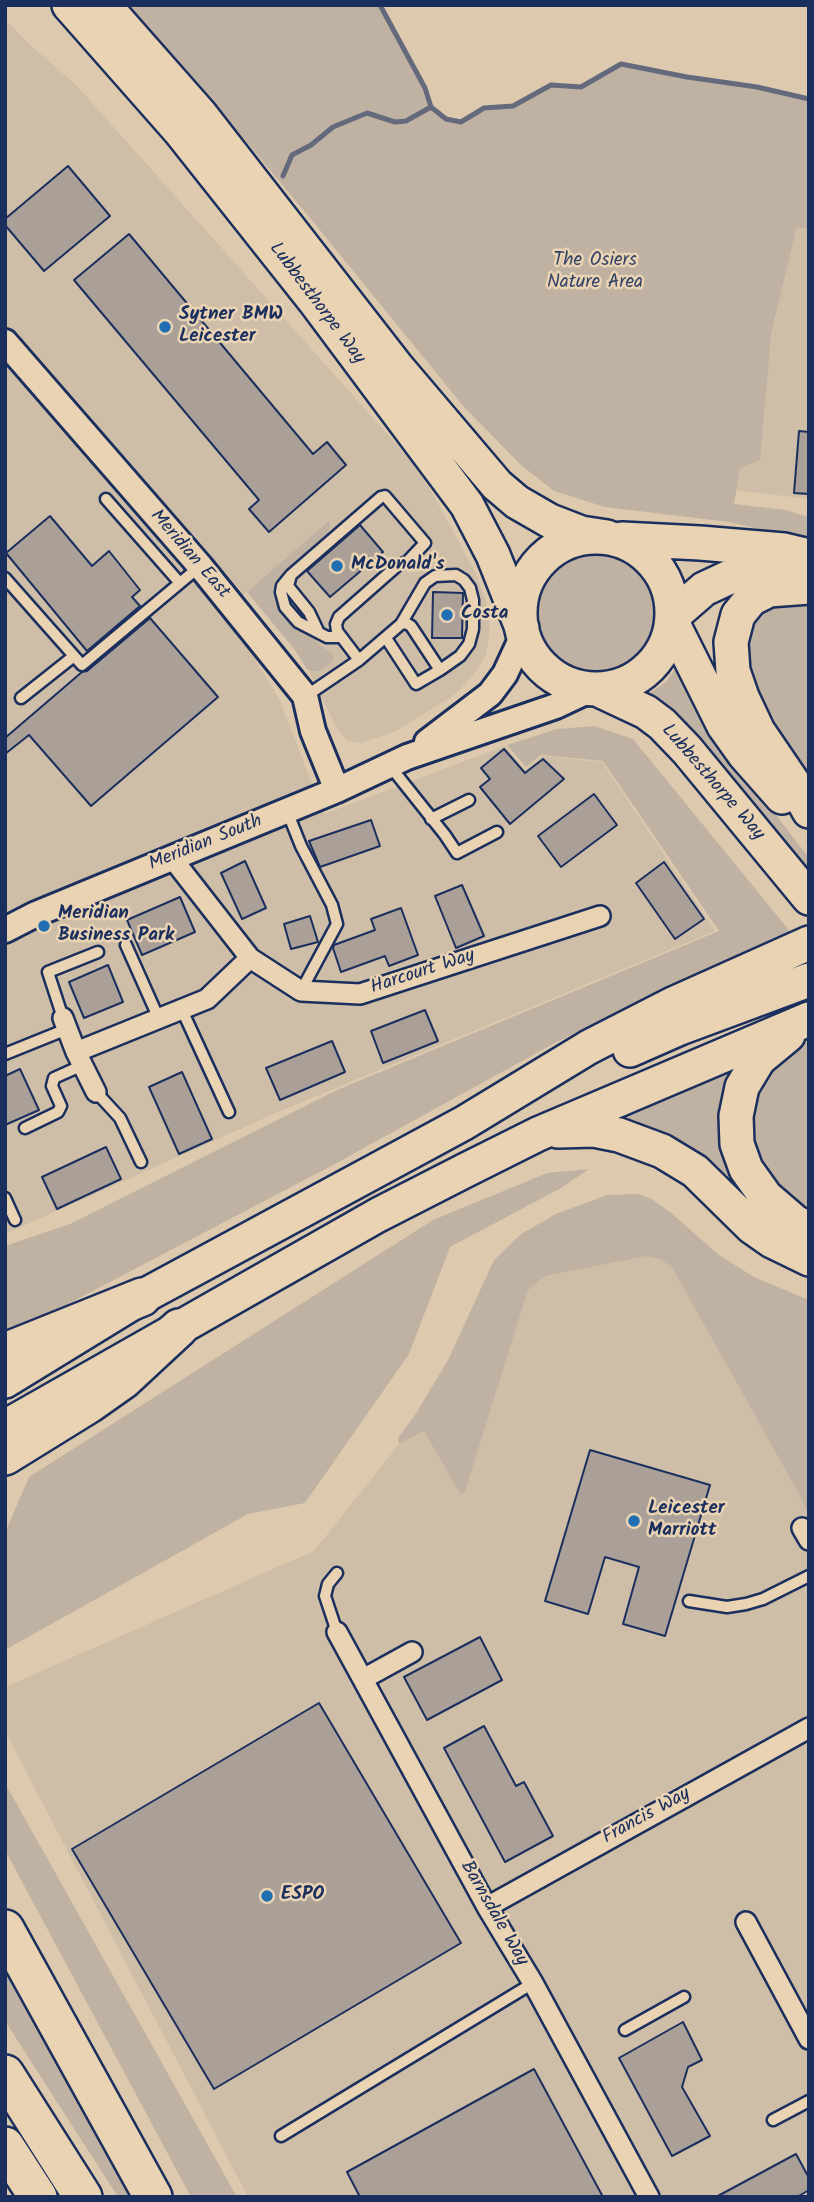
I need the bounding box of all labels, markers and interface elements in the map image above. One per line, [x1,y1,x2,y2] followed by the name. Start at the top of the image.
[263,239,369,369] street label: Lubbesthorpe Way
[547,251,643,295] park label: The Osiers Nature Area
[179,305,283,349] place label: Sytner BMW Leicester
[157,319,173,335] marker: Sytner BMW Leicester
[144,506,234,604] street label: Meridian East
[351,555,445,577] place label: McDonald's
[329,558,345,574] marker: McDonald's
[461,604,509,626] place label: Costa
[439,607,455,623] marker: Costa
[655,720,769,846] street label: Lubbesthorpe Way
[146,811,266,877] street label: Meridian South
[58,904,174,948] place label: Meridian Business Park
[36,918,52,934] marker: Meridian Business Park
[368,945,478,1001] street label: Harcourt Way
[648,1499,725,1543] place label: Leicester Marriott
[626,1513,642,1529] marker: Leicester Marriott
[599,1784,695,1850] street label: Francis Way
[454,1857,532,1971] street label: Barnsdale Way
[281,1885,324,1907] place label: ESPO
[259,1888,275,1904] marker: ESPO

